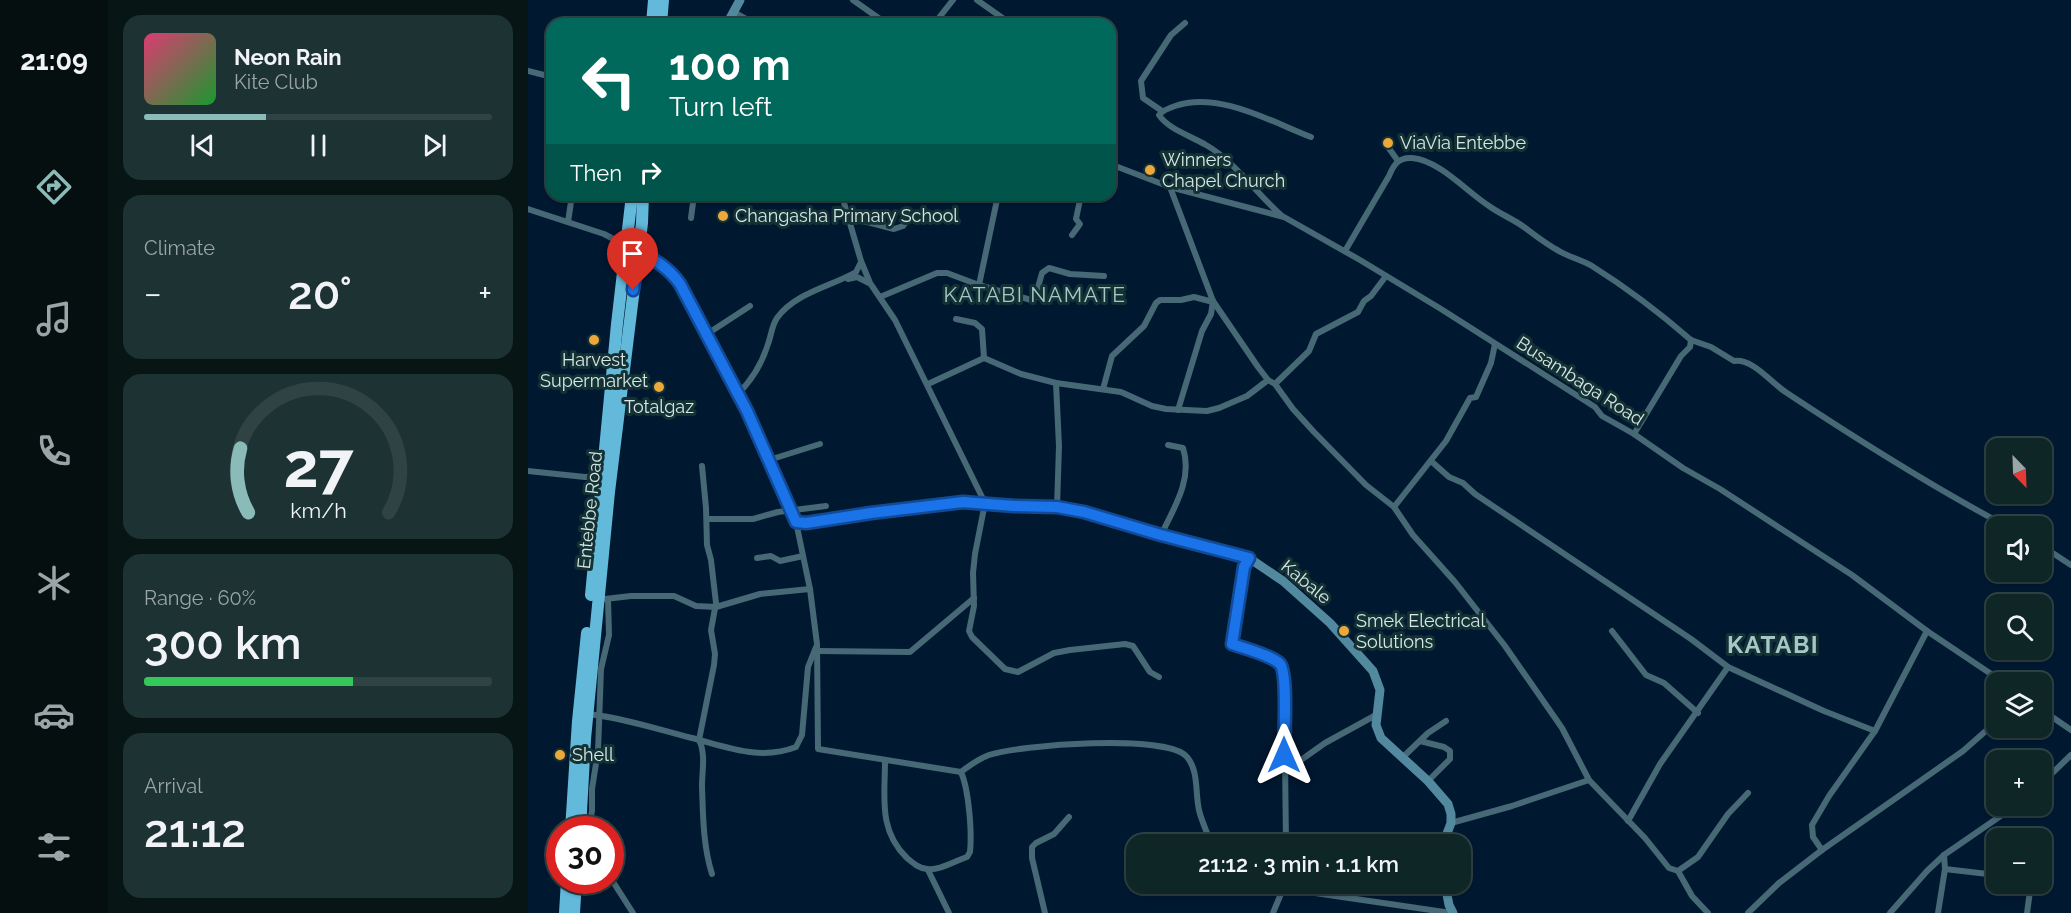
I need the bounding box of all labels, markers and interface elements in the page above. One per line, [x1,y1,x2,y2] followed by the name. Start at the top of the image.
[669,41,791,90] text: 100 m
[570,42,648,120] icon: left
[234,44,342,70] text: Neon Rain
[20,45,88,76] text: 21:09
[234,70,318,94] text: Kite Club
[669,91,772,122] text: Turn left
[186,129,219,162] icon: previous
[302,129,335,162] icon: pause
[418,129,451,162] icon: next
[1400,132,1526,153] place label: ViaVia Entebbe
[1381,136,1395,150] marker: ViaVia Entebbe
[1162,149,1285,191] place label: Winners Chapel Church
[634,156,667,189] icon: right
[570,160,622,186] text: Then
[1143,163,1157,177] marker: Winners Chapel Church
[33,166,75,208] icon: directions
[735,205,958,226] place label: Changasha Primary School
[716,209,730,223] marker: Changasha Primary School
[607,228,658,290] pin
[144,236,215,260] text: Climate
[616,237,649,270] icon: arrive
[288,267,352,320] text: 20°
[144,274,162,313] text: −
[478,274,492,313] text: +
[943,282,1127,307] district label: KATABI NAMATE
[33,298,75,340] icon: music
[1513,332,1648,430] street label: Busambaga Road
[587,333,601,347] marker: Harvest Supermarket
[540,349,648,391] place label: Harvest Supermarket
[652,380,666,394] marker: Totalgaz
[624,396,694,417] place label: Totalgaz
[283,429,354,503] text: 27
[33,430,75,472] icon: phone
[1986,438,2052,504] north arrow
[1986,438,2052,894] map controls
[573,450,606,570] street label: Entebbe Road
[290,499,346,524] text: km/h
[1986,516,2052,582] button: sound
[1277,555,1336,608] street label: Kabale
[33,562,75,604] icon: climate
[144,586,256,610] text: Range · 60%
[1986,594,2052,660] button: search
[1356,610,1485,652] place label: Smek Electrical Solutions
[144,617,301,670] text: 300 km
[1337,624,1351,638] marker: Smek Electrical Solutions
[1727,630,1819,659] district label: KATABI
[1986,672,2052,738] button: layers
[33,694,75,736] icon: car
[1252,723,1316,787] position arrow
[572,744,614,765] place label: Shell
[553,748,567,762] marker: Shell
[1986,750,2052,816] button: +
[144,774,203,798] text: Arrival
[144,805,246,858] text: 21:12
[546,816,624,894] speed limit sign: 30
[33,826,75,868] icon: filters
[1986,828,2052,894] button: −
[1198,851,1399,877] text: 21:12 · 3 min · 1.1 km

